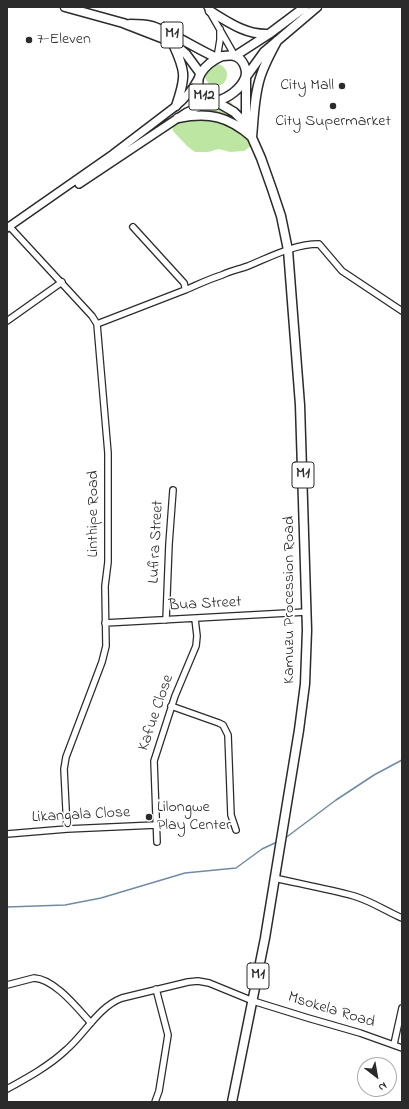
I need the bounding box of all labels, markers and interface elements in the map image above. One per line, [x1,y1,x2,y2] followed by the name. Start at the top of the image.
[161,22,183,48] road number: M1
[37,30,91,50] place label: 7-Eleven
[24,35,34,45] marker: 7-Eleven
[280,76,334,96] place label: City Mall
[337,81,347,91] marker: City Mall
[189,84,219,110] road number: M12
[328,101,338,111] marker: City Supermarket
[275,112,391,132] place label: City Supermarket
[292,462,314,488] road number: M1
[84,470,104,558] street label: Linthipe Road
[145,500,169,584] street label: Lufira Street
[280,516,300,684] street label: Kamuzu Procession Road
[168,594,242,616] street label: Bua Street
[135,672,179,754] street label: Kafue Close
[157,798,231,836] place label: Lilongwe Play Center
[31,804,131,828] street label: Likangala Close
[144,812,154,822] marker: Lilongwe Play Center
[247,963,269,989] road number: M1
[285,989,377,1033] street label: Msokela Road
[357,1057,397,1097] north arrow
[375,1078,390,1095] text: N

